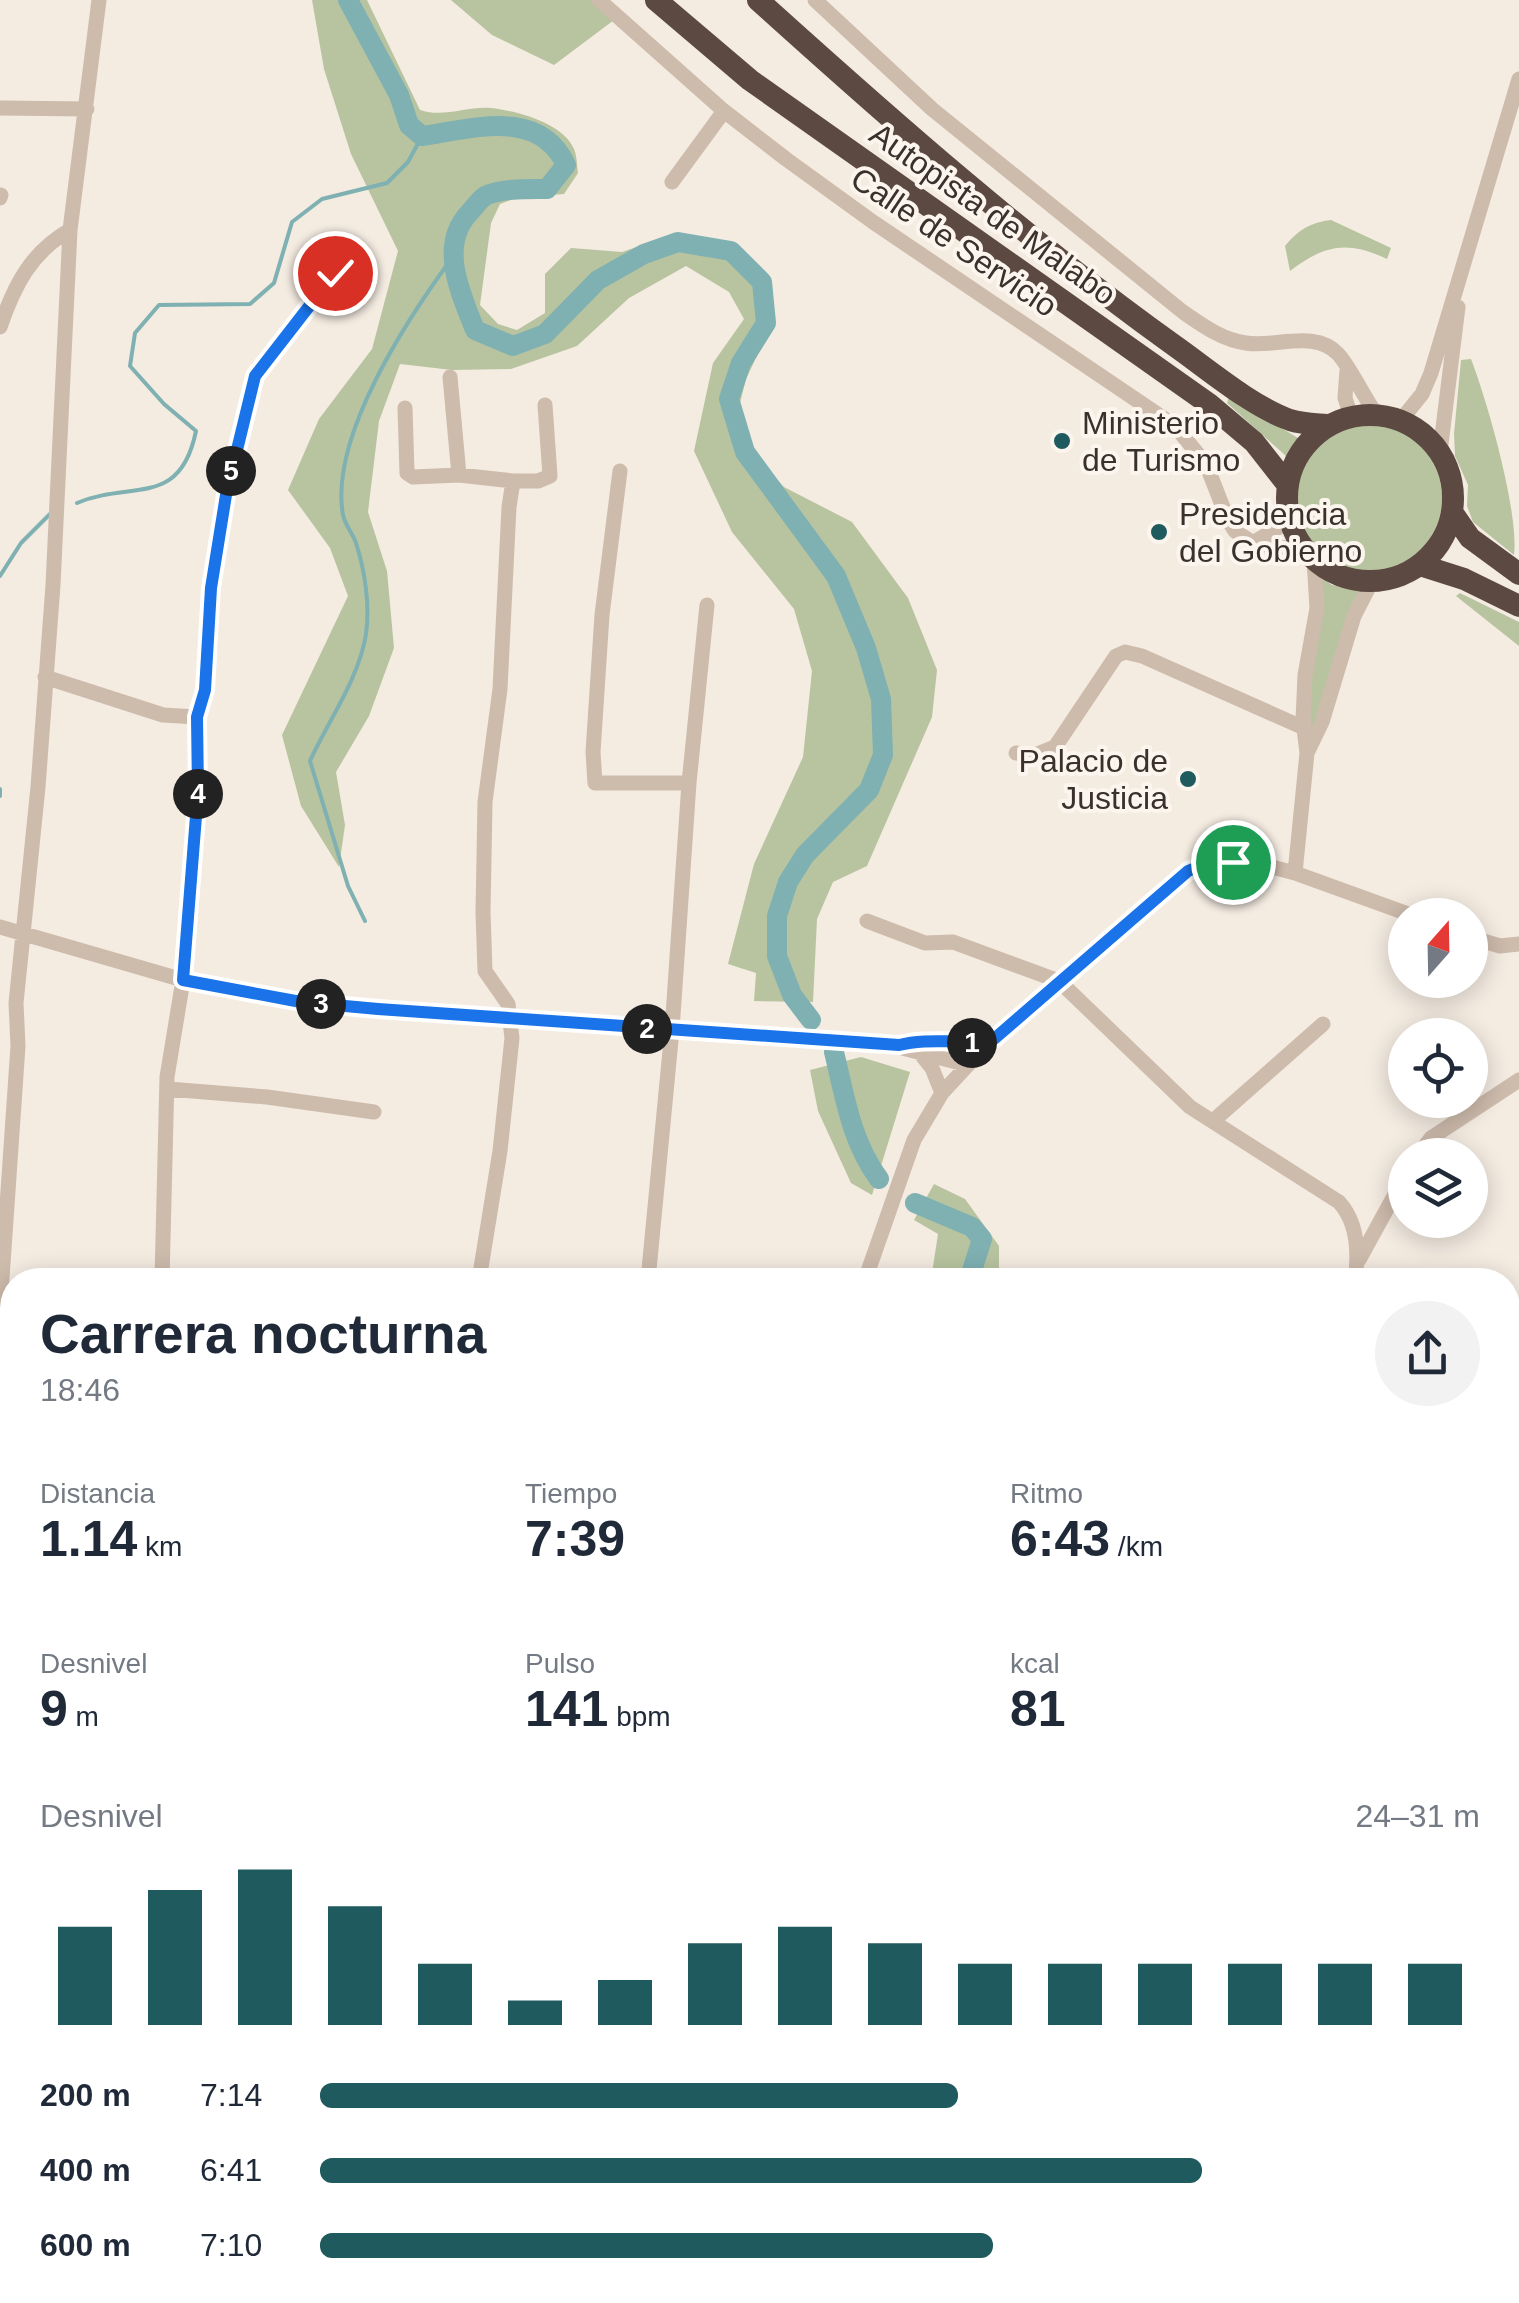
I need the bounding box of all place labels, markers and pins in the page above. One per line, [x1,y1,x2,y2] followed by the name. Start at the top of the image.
[293,231,378,316] pin
[1082,405,1240,478] place label: Ministerio de Turismo
[1051,430,1073,452] marker: Ministerio de Turismo
[206,446,256,496] pin: 5
[1179,496,1362,569] place label: Presidencia del Gobierno
[1148,521,1170,543] marker: Presidencia del Gobierno
[1019,743,1168,816] place label: Palacio de Justicia
[1177,768,1199,790] marker: Palacio de Justicia
[173,769,223,819] pin: 4
[1191,820,1276,905] pin
[296,979,346,1029] pin: 3
[622,1004,672,1054] pin: 2
[947,1018,997,1068] pin: 1

